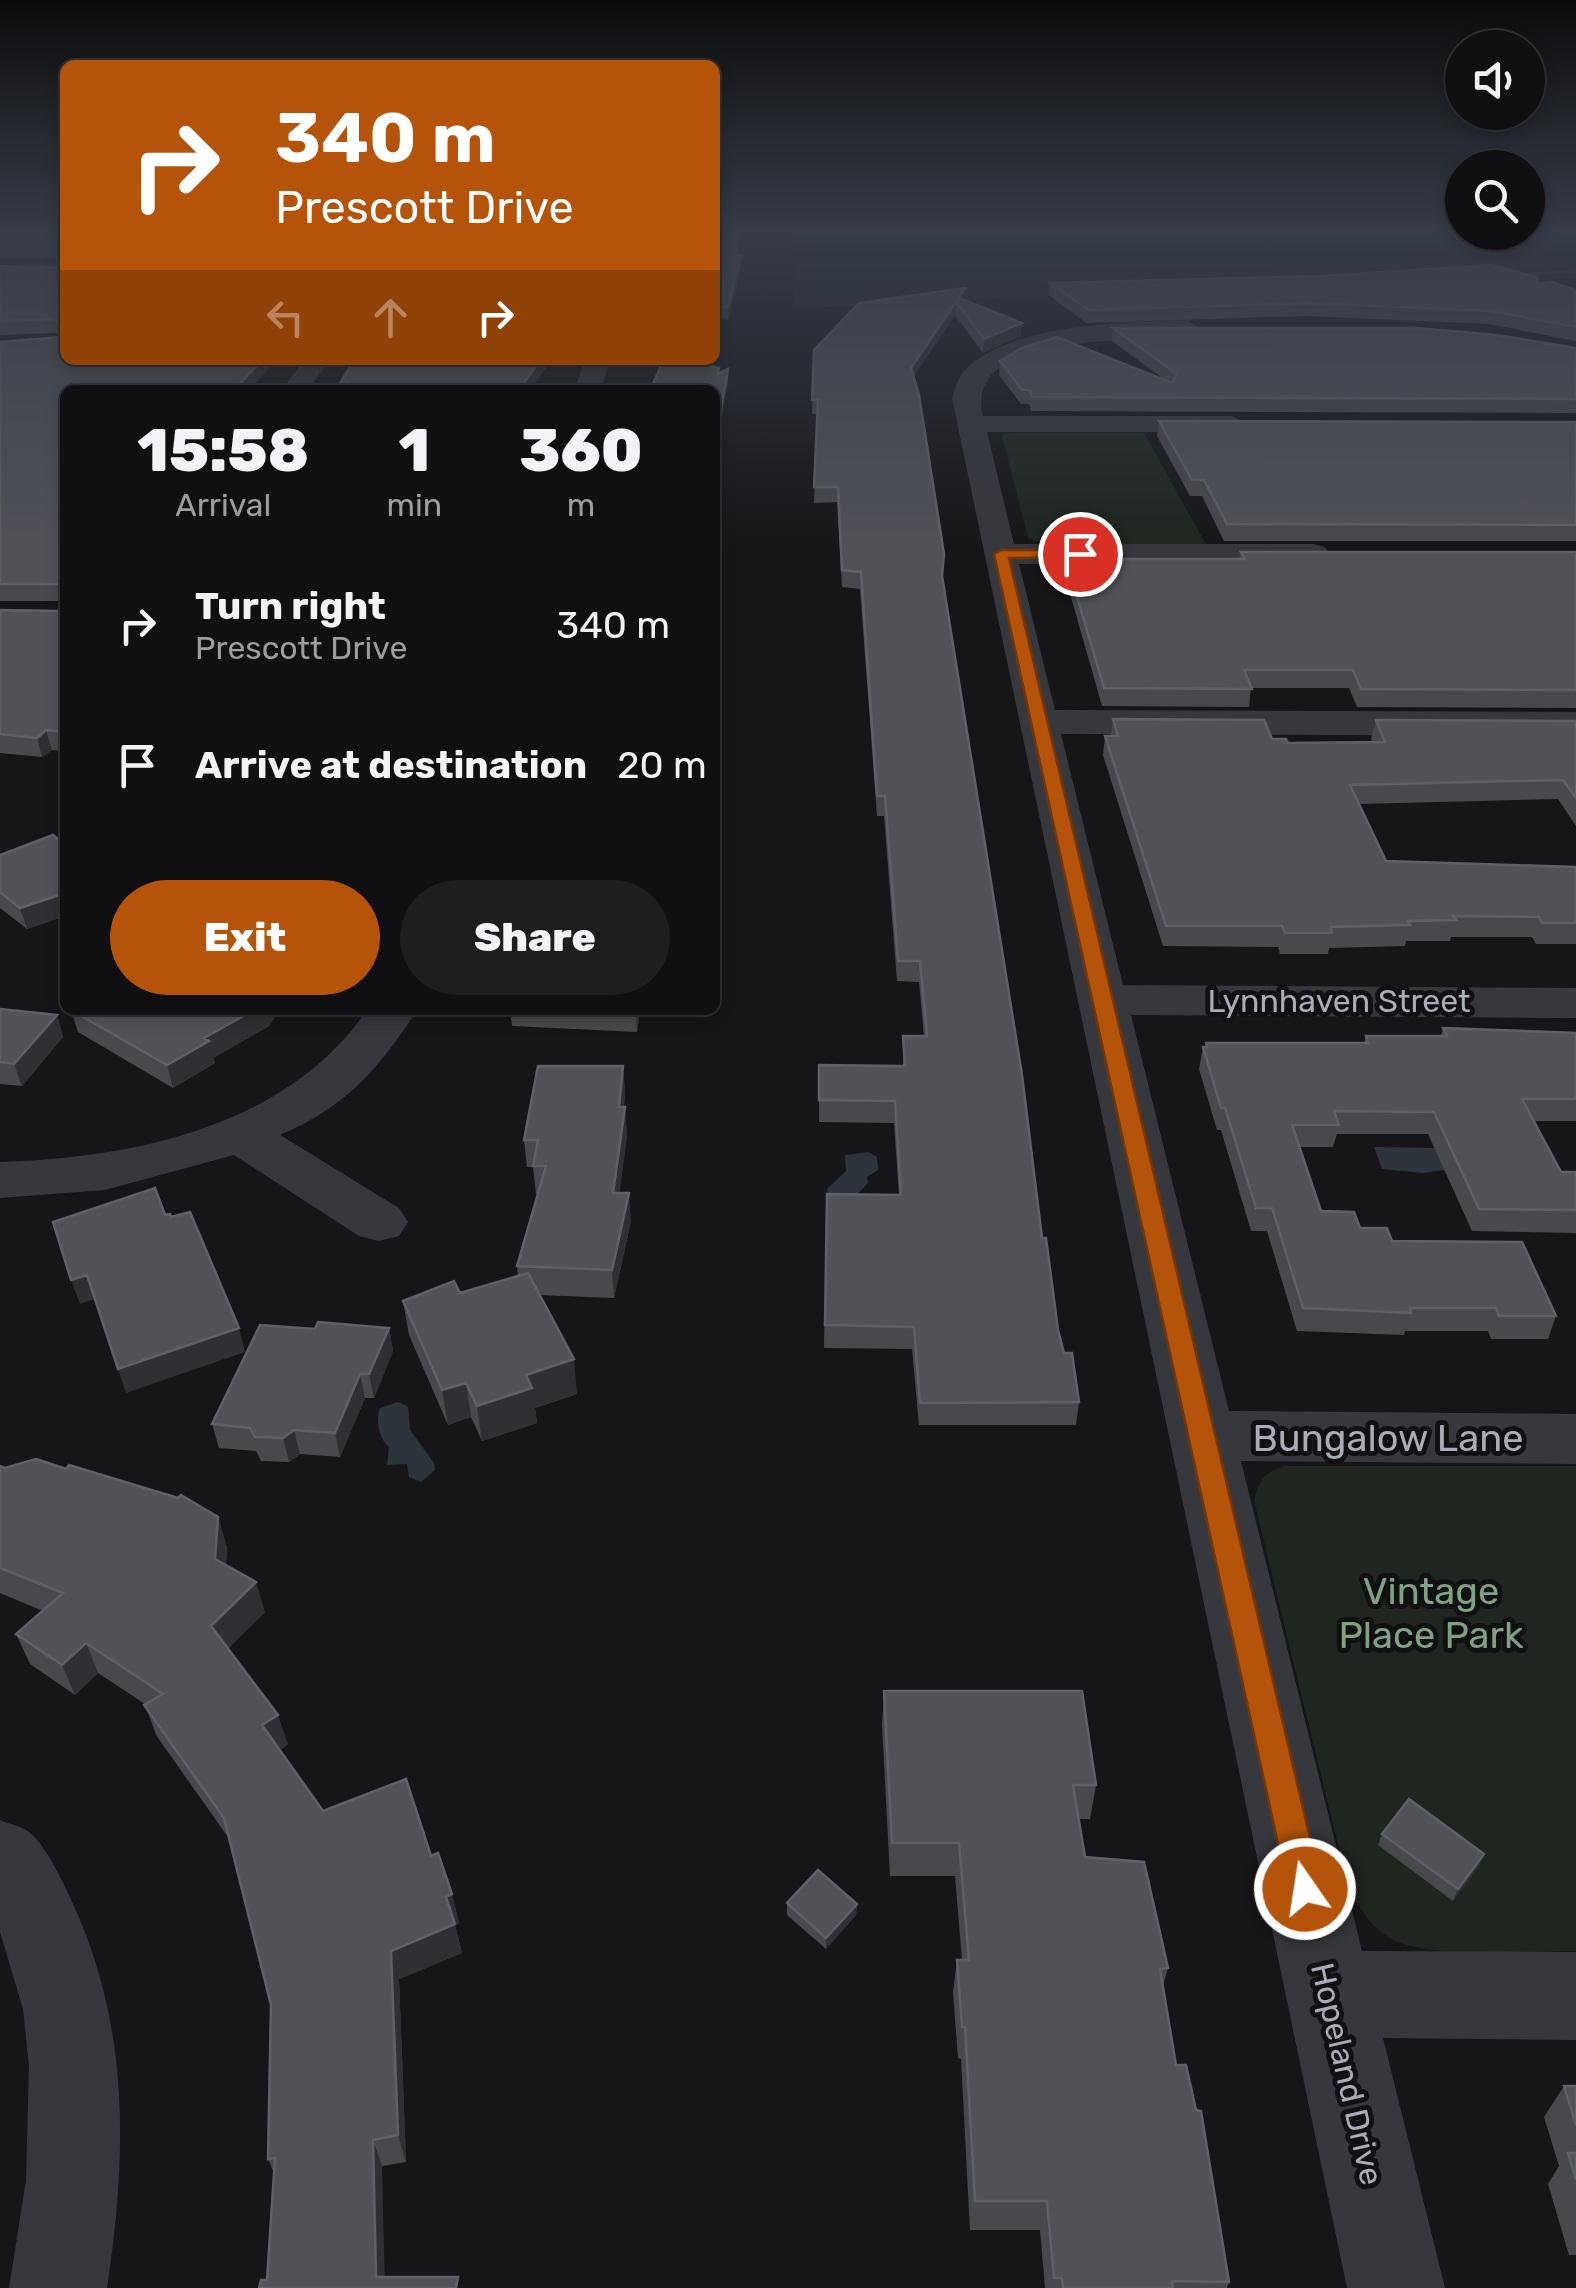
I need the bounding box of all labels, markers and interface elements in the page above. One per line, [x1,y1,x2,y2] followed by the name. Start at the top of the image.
[1445,30,1545,250] map controls
[1445,30,1545,130] button: sound
[275,97,496,180] text: 340 m
[110,100,240,230] icon: right
[1445,150,1545,250] button: search
[275,181,574,234] text: Prescott Drive
[258,290,313,345] icon: left
[363,290,418,345] icon: ahead
[468,290,523,345] icon: right
[137,415,309,486] text: 15:58
[398,415,430,486] text: 1
[519,415,643,486] text: 360
[175,486,271,524] text: Arrival
[387,486,442,524] text: min
[567,486,595,524] text: m
[1038,512,1123,597] pin
[1053,527,1108,582] icon: arrive
[195,583,386,629] text: Turn right
[110,598,165,653] icon: right
[556,602,670,648] text: 340 m
[195,629,407,667] text: Prescott Drive
[110,738,165,793] icon: arrive
[195,742,587,788] text: Arrive at destination
[617,742,707,788] text: 20 m
[110,880,380,995] button: Exit
[400,880,670,995] button: Share
[1207,982,1471,1020] street label: Lynnhaven Street
[1252,1415,1524,1461] street label: Bungalow Lane
[1338,1568,1524,1658] park label: Vintage Place Park
[1253,1837,1357,1941] position arrow
[1303,1959,1391,2189] street label: Hopeland Drive

